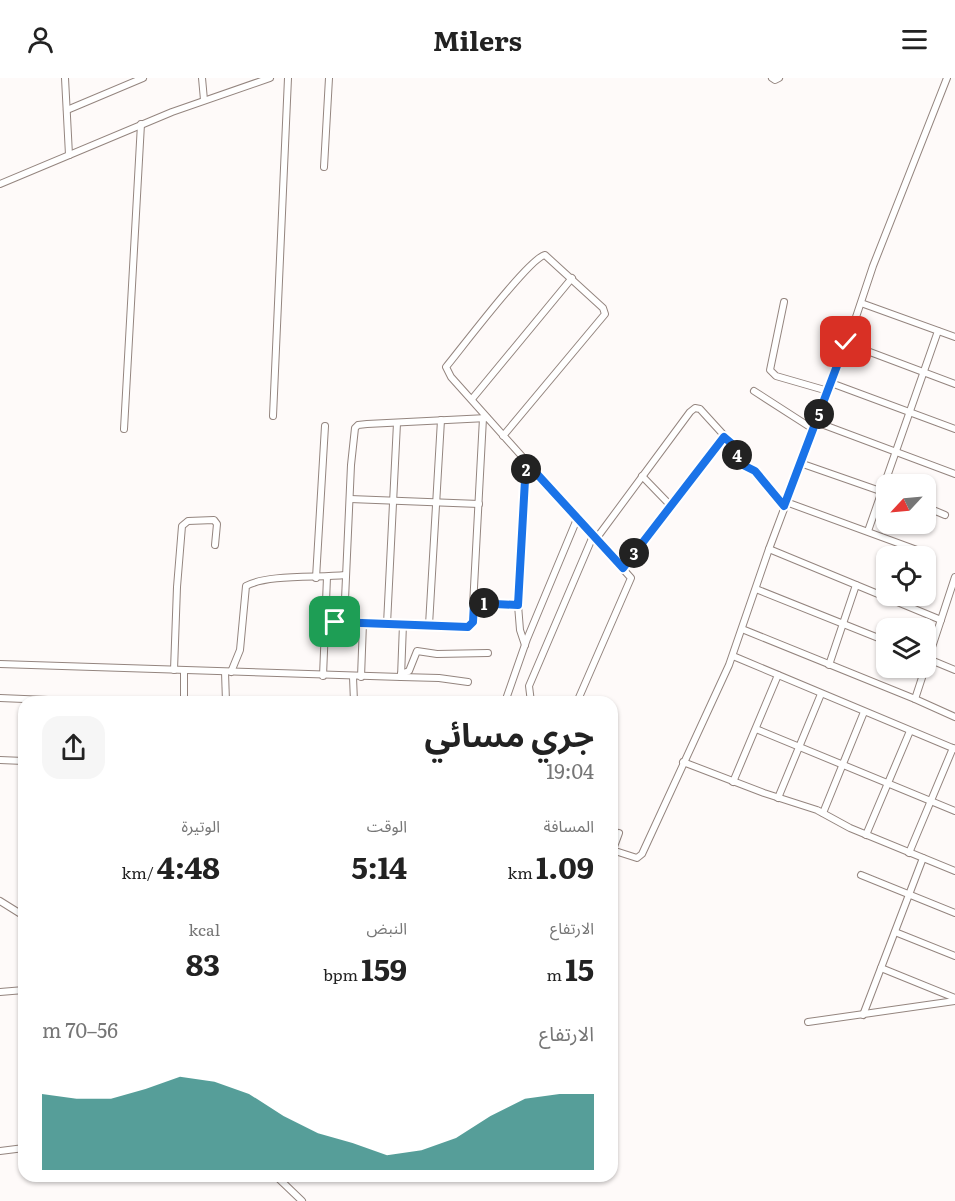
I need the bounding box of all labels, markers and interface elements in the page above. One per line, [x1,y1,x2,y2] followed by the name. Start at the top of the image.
[433,19,522,59] text: Milers
[24,23,57,56] icon: person
[898,23,931,56] icon: menu
[820,316,871,367] pin
[829,325,862,358] icon: check
[804,399,834,429] pin: 5
[815,402,823,426] text: 5
[722,440,752,470] pin: 4
[732,443,742,467] text: 4
[511,454,541,484] pin: 2
[522,457,530,481] text: 2
[876,474,936,534] north arrow
[876,474,936,678] map controls
[619,538,649,568] pin: 3
[630,541,638,565] text: 3
[876,546,936,606] button: locate
[469,588,499,618] pin: 1
[481,591,487,615] text: 1
[309,596,360,647] pin
[318,605,351,638] icon: arrive
[876,618,936,678] button: layers
[425,708,594,757] text: جري مسائي
[42,716,105,779] button: share
[546,755,594,785] text: 19:04
[182,813,220,837] text: الوتيرة
[367,813,407,837] text: الوقت
[544,813,594,837] text: المسافة
[157,844,220,888] text: 4:48
[351,844,407,888] text: 5:14
[536,844,594,888] text: 1.09
[122,860,157,884] text: /km
[508,860,536,884] text: km
[366,915,407,939] text: النبض
[550,915,594,939] text: الارتفاع
[188,917,220,941] text: kcal
[186,941,220,985] text: 83
[361,946,407,990] text: 159
[565,946,594,990] text: 15
[323,962,361,986] text: bpm
[547,962,565,986] text: m
[42,1014,118,1044] text: 56–70 m
[539,1017,594,1047] text: الارتفاع

